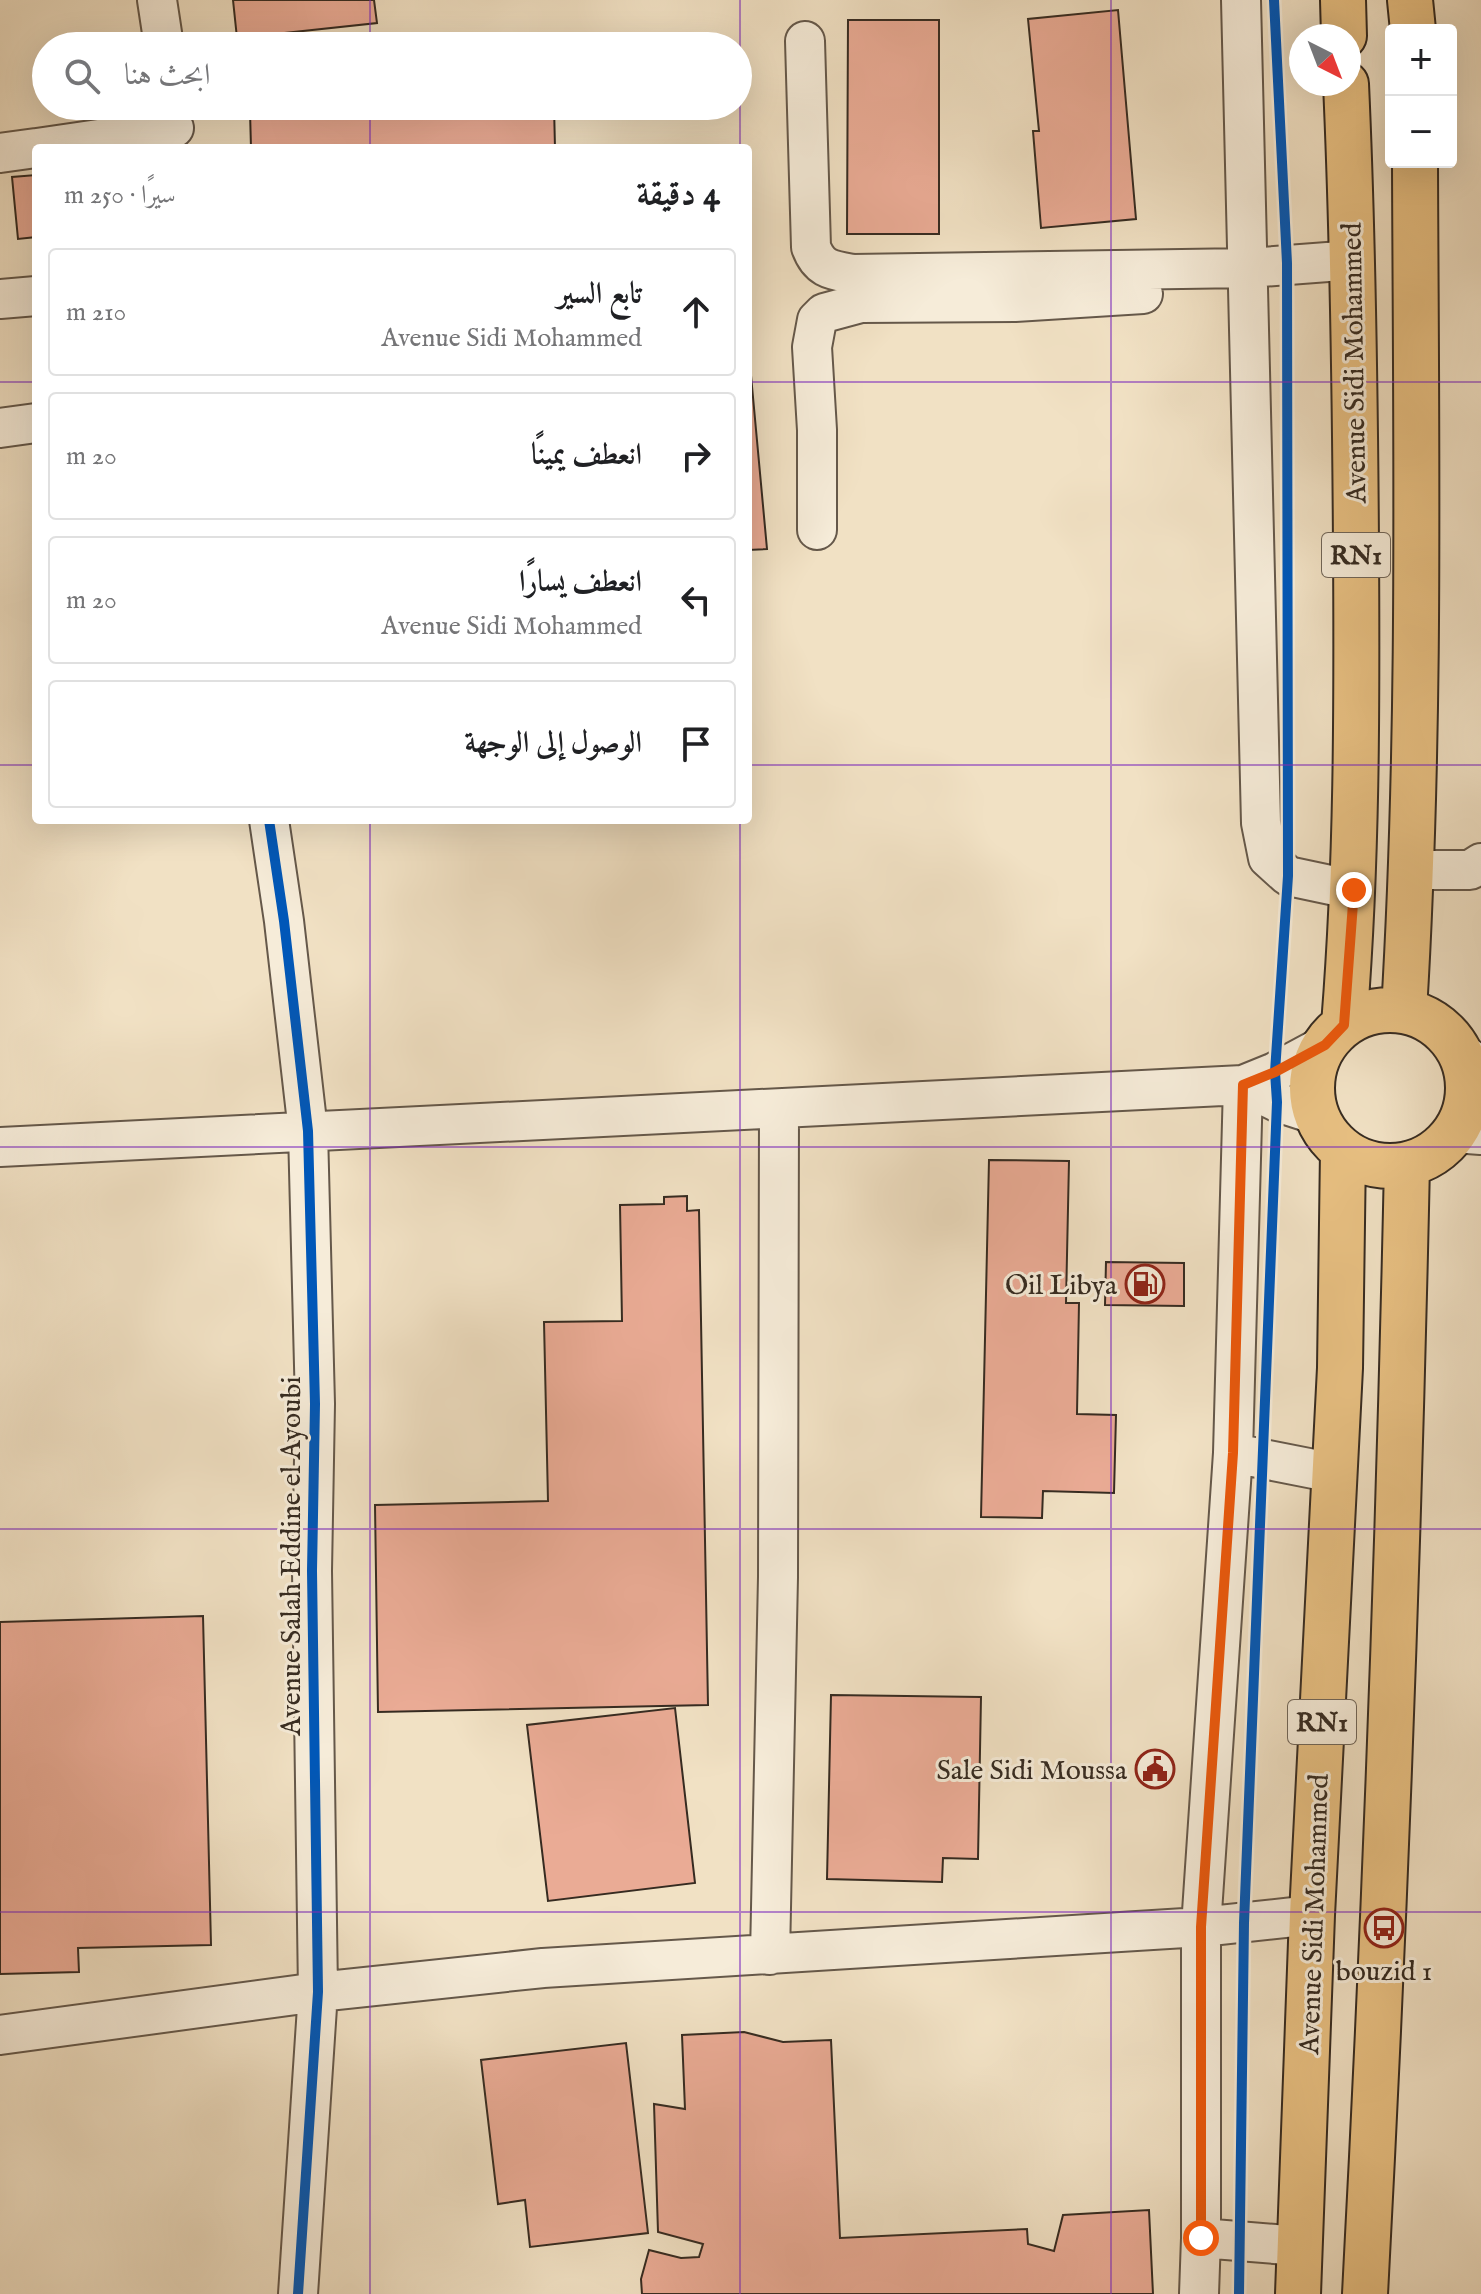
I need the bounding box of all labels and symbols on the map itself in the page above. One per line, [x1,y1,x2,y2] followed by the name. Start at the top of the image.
[1289,24,1361,96] north arrow
[1336,222,1375,505] street label: Avenue Sidi Mohammed
[1322,533,1390,577] road number: RN1
[1336,872,1372,908] route end
[1124,1263,1166,1305] fuel station icon: Oil Libya
[1005,1269,1118,1304] place label: Oil Libya
[275,1376,310,1737] street label: Avenue Salah Eddine el Ayoubi
[1288,1700,1356,1744] road number: RN1
[1134,1748,1176,1790] public building icon: Sale Sidi Moussa
[936,1754,1128,1789] place label: Sale Sidi Moussa
[1293,1773,1338,2056] street label: Avenue Sidi Mohammed
[1363,1907,1405,1949] bus stop icon: bouzid 1
[1336,1955,1432,1990] place label: bouzid 1
[1183,2220,1219,2256] route start

